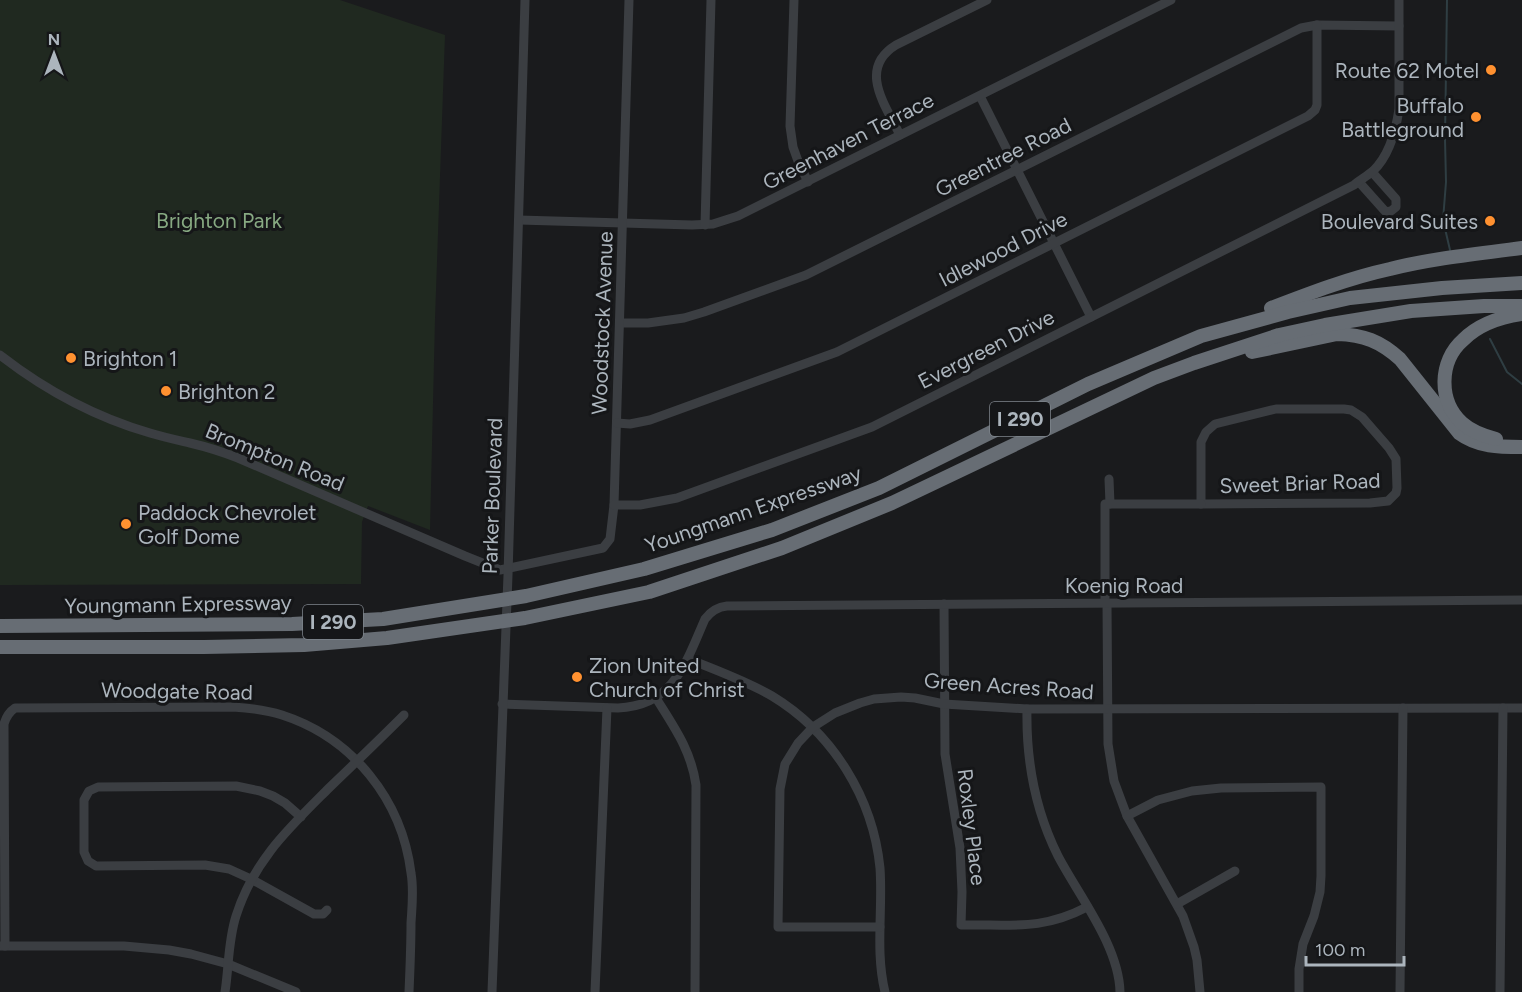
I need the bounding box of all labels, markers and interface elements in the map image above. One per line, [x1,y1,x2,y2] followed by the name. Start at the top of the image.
[24,24,84,84] north arrow
[48,30,60,49] text: N
[1335,58,1479,83] place label: Route 62 Motel
[1484,63,1498,77] marker: Route 62 Motel
[758,87,938,195] street label: Greenhaven Terrace
[1341,93,1464,142] place label: Buffalo Battleground
[1469,110,1483,124] marker: Buffalo Battleground
[931,112,1075,202] street label: Greentree Road
[935,206,1071,292] street label: Idlewood Drive
[156,208,283,233] park label: Brighton Park
[1321,209,1478,234] place label: Boulevard Suites
[1483,214,1497,228] marker: Boulevard Suites
[586,231,618,415] street label: Woodstock Avenue
[914,304,1058,394] street label: Evergreen Drive
[83,346,178,371] place label: Brighton 1
[64,351,78,365] marker: Brighton 1
[178,379,276,404] place label: Brighton 2
[159,384,173,398] marker: Brighton 2
[990,402,1050,436] road number: I 290
[477,417,507,575] street label: Parker Boulevard
[202,418,348,496] street label: Brompton Road
[641,460,865,558] street label: Youngmann Expressway
[1219,468,1381,498] street label: Sweet Briar Road
[138,500,317,549] place label: Paddock Chevrolet Golf Dome
[119,517,133,531] marker: Paddock Chevrolet Golf Dome
[1065,573,1183,598] street label: Koenig Road
[64,590,292,618] street label: Youngmann Expressway
[303,605,363,639] road number: I 290
[589,653,745,702] place label: Zion United Church of Christ
[923,668,1095,704] street label: Green Acres Road
[570,670,584,684] marker: Zion United Church of Christ
[101,677,253,705] street label: Woodgate Road
[952,767,992,887] street label: Roxley Place
[1306,929,1404,967] scale bar
[1315,939,1365,961] text: 100 m

